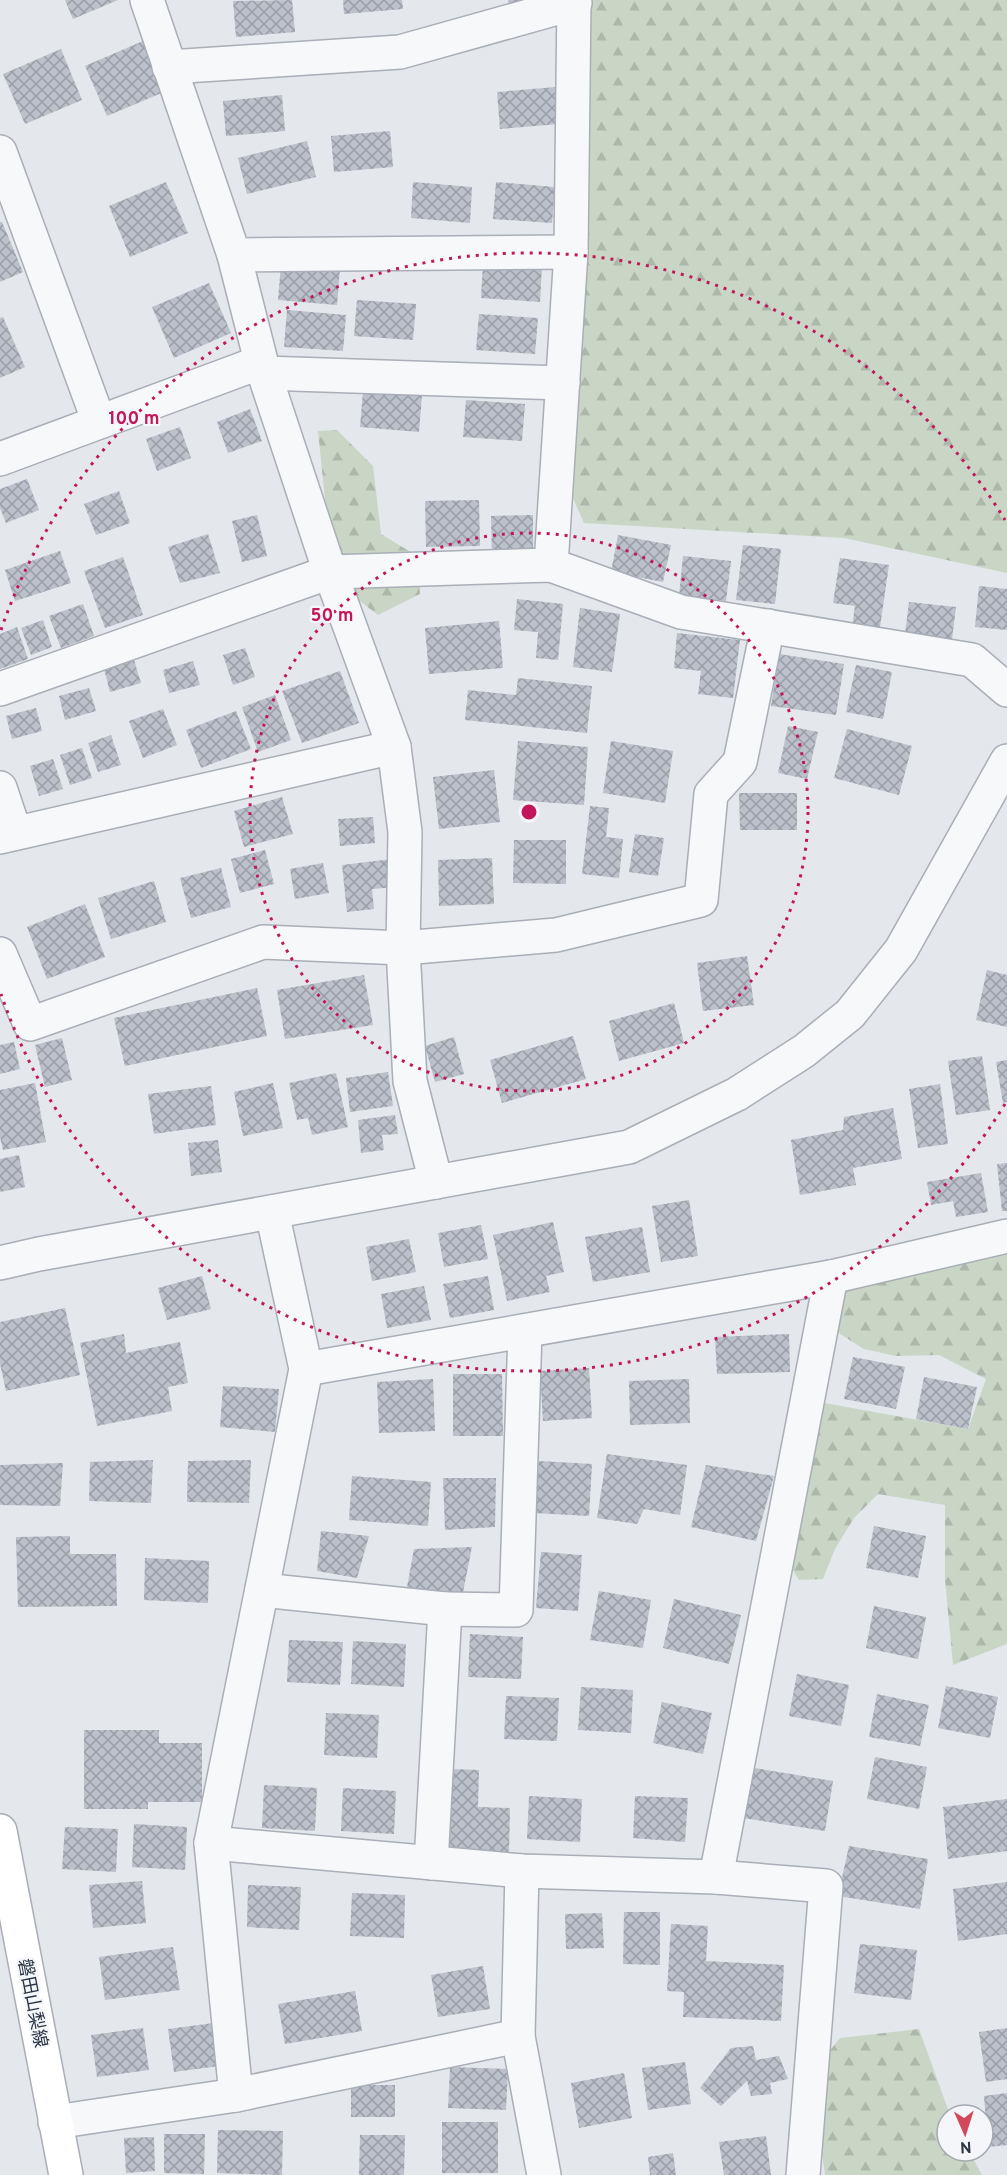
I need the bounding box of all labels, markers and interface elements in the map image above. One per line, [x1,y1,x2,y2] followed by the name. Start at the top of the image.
[108,408,160,431] text: 100 m
[310,605,354,628] text: 50 m
[519,802,539,822] centre of rings
[12,1957,51,2050] street label: 磐田山梨線
[935,2103,995,2163] north arrow
[959,2136,972,2156] text: N

